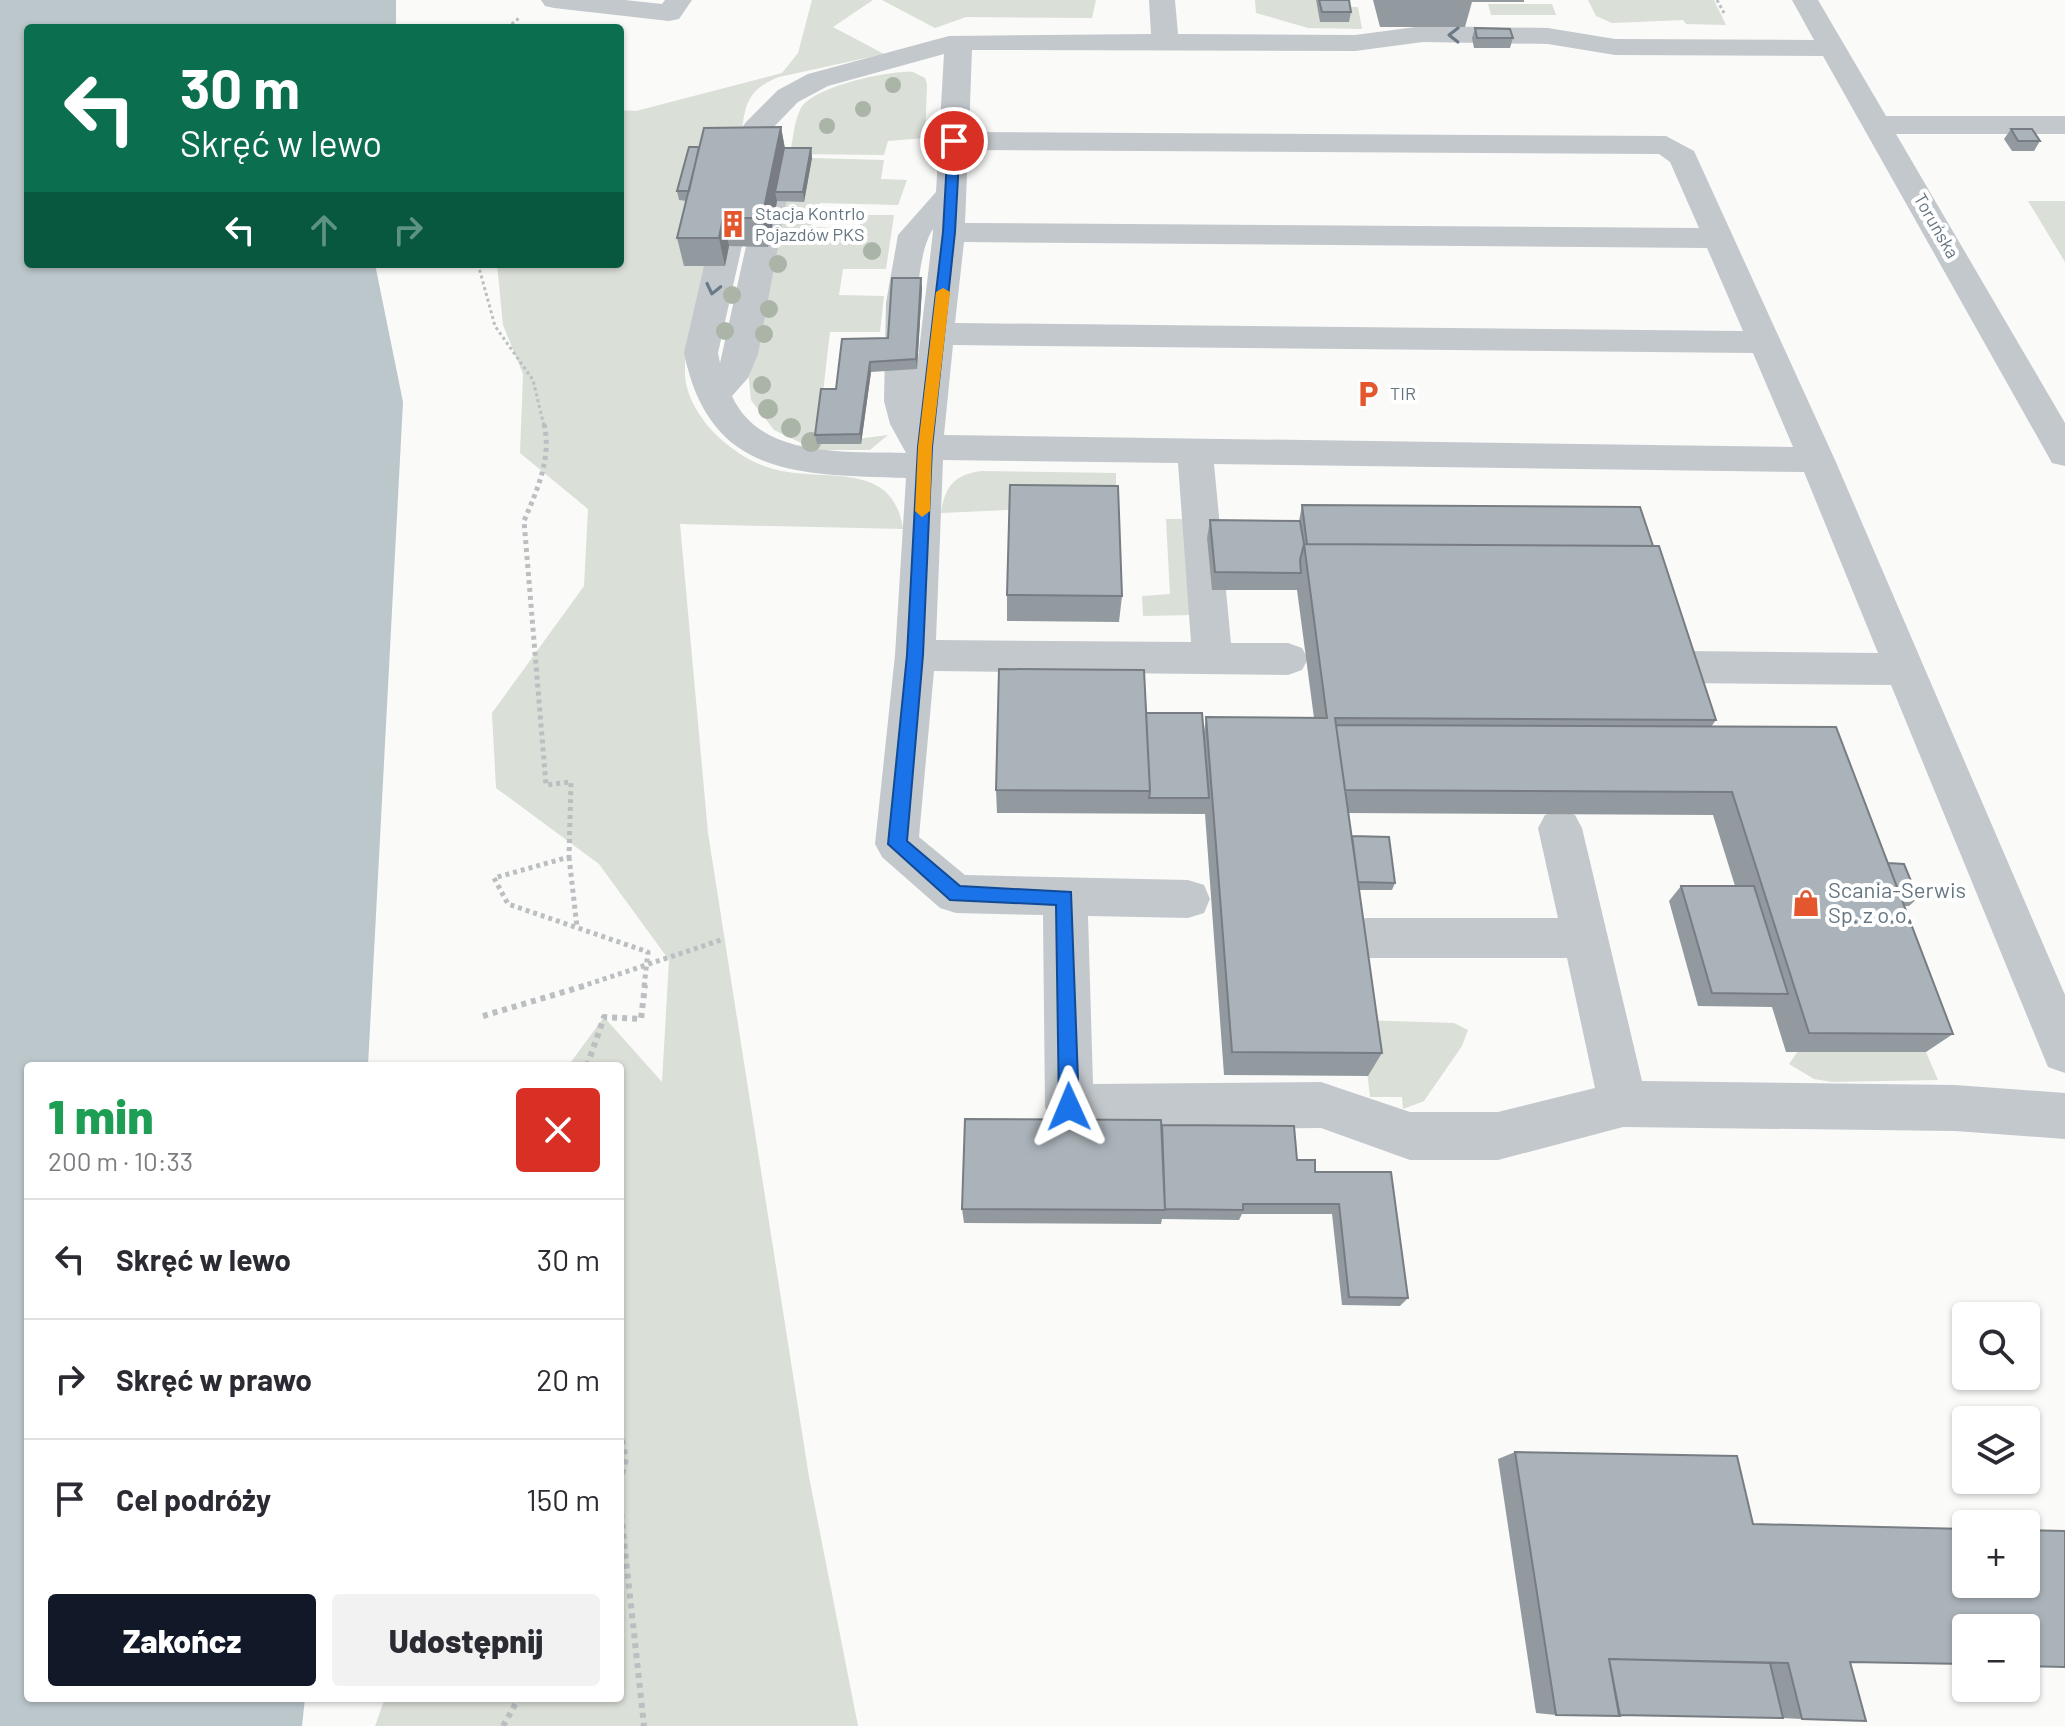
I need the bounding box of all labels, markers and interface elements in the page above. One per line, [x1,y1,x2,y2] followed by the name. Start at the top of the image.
[1447,26,1460,43] one-way arrow
[180,53,300,120] text: 30 m
[48,56,152,160] icon: left
[920,107,988,175] pin
[932,119,976,163] icon: arrive
[180,121,382,164] text: Skręć w lewo
[1909,189,1964,262] street label: Toruńska
[755,202,865,245] place label: Stacja Kontrlo Pojazdów PKS
[218,208,262,252] icon: left
[302,208,346,252] icon: ahead
[386,208,430,252] icon: right
[718,209,748,239] building icon: Stacja Kontrlo Pojazdów PKS
[706,282,723,295] one-way arrow
[1353,379,1383,409] parking icon: TIR
[1390,382,1416,404] place label: TIR
[1828,876,1966,927] place label: Scania-Serwis Sp. z o.o.
[1791,888,1821,918] shop icon: Scania-Serwis Sp. z o.o.
[1027,1065,1111,1149] position arrow
[48,1086,154,1144] text: 1 min
[516,1088,600,1172] button: close
[48,1145,193,1176] text: 200 m · 10:33
[48,1237,92,1281] icon: left
[116,1241,291,1277] text: Skręć w lewo
[537,1241,600,1277] text: 30 m
[1952,1302,2040,1702] map controls
[1952,1302,2040,1390] button: search
[48,1357,92,1401] icon: right
[116,1361,312,1397] text: Skręć w prawo
[536,1361,600,1397] text: 20 m
[1952,1406,2040,1494] button: layers
[48,1477,92,1521] icon: arrive
[116,1481,271,1517] text: Cel podróży
[526,1481,600,1517] text: 150 m
[1952,1510,2040,1598] button: +
[48,1594,316,1686] button: Zakończ
[332,1594,600,1686] button: Udostępnij
[1952,1614,2040,1702] button: −

